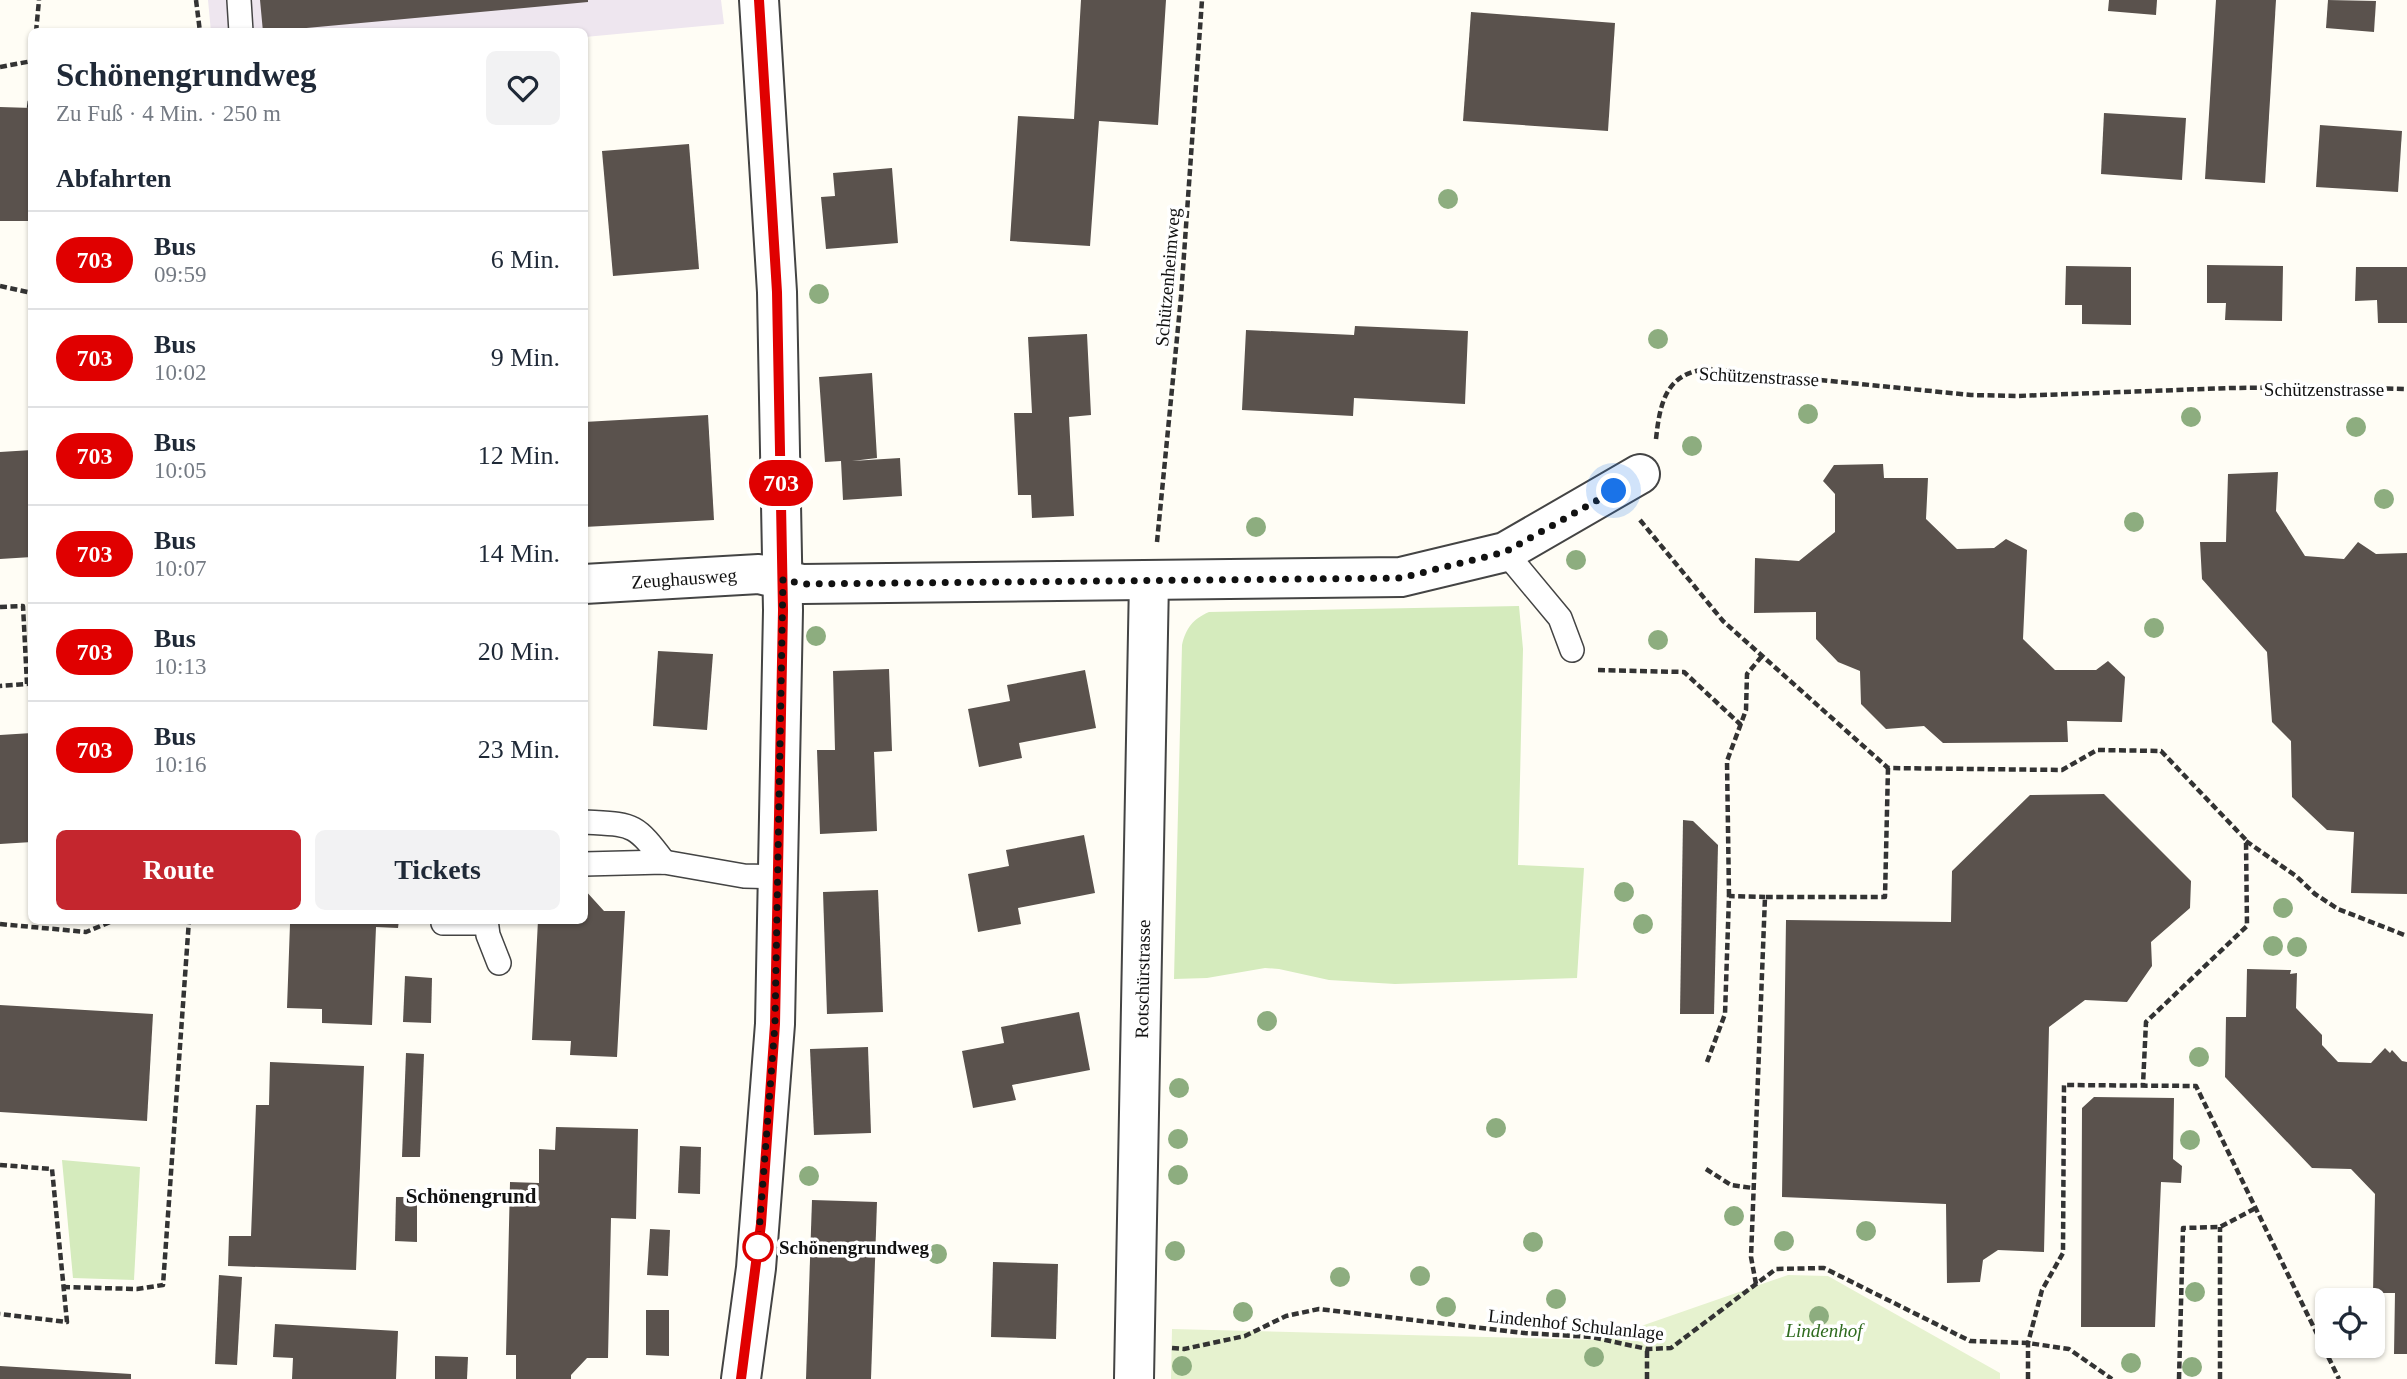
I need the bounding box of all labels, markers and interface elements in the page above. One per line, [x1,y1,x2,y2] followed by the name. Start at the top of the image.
[486,51,560,125] button: heart
[56,57,316,93] text: Schönengrundweg
[56,101,281,126] text: Zu Fuß · 4 Min. · 250 m
[56,164,172,193] text: Abfahrten
[1151,206,1184,347] street label: Schützenheimweg
[154,232,196,261] text: Bus
[491,245,560,274] text: 6 Min.
[77,247,113,273] text: 703
[154,262,206,287] text: 09:59
[154,330,196,359] text: Bus
[491,343,560,372] text: 9 Min.
[77,345,113,371] text: 703
[154,360,206,385] text: 10:02
[1698,363,1820,390] street label: Schützenstrasse
[2264,379,2384,400] street label: Schützenstrasse
[154,428,196,457] text: Bus
[478,441,560,470] text: 12 Min.
[77,443,113,469] text: 703
[154,458,206,483] text: 10:05
[741,460,821,506] line badge: 703
[763,470,799,496] text: 703
[1596,473,1631,508] your location
[154,526,196,555] text: Bus
[478,539,560,568] text: 14 Min.
[77,541,113,567] text: 703
[154,556,206,581] text: 10:07
[631,564,738,593] street label: Zeughausweg
[154,624,196,653] text: Bus
[478,637,560,666] text: 20 Min.
[77,639,113,665] text: 703
[154,654,206,679] text: 10:13
[154,722,196,751] text: Bus
[478,735,560,764] text: 23 Min.
[77,737,113,763] text: 703
[154,752,206,777] text: 10:16
[56,830,301,910] button: Route
[315,830,560,910] button: Tickets
[1131,919,1154,1039] street label: Rotschürstrasse
[406,1184,537,1208] district label: Schönengrund
[743,1232,773,1262] marker: Schönengrundweg
[779,1237,929,1258] place label: Schönengrundweg
[2315,1288,2385,1358] map controls
[2315,1288,2385,1358] button: locate
[1487,1305,1665,1344] street label: Lindenhof Schulanlage
[1784,1320,1865,1341] park label: Lindenhof

